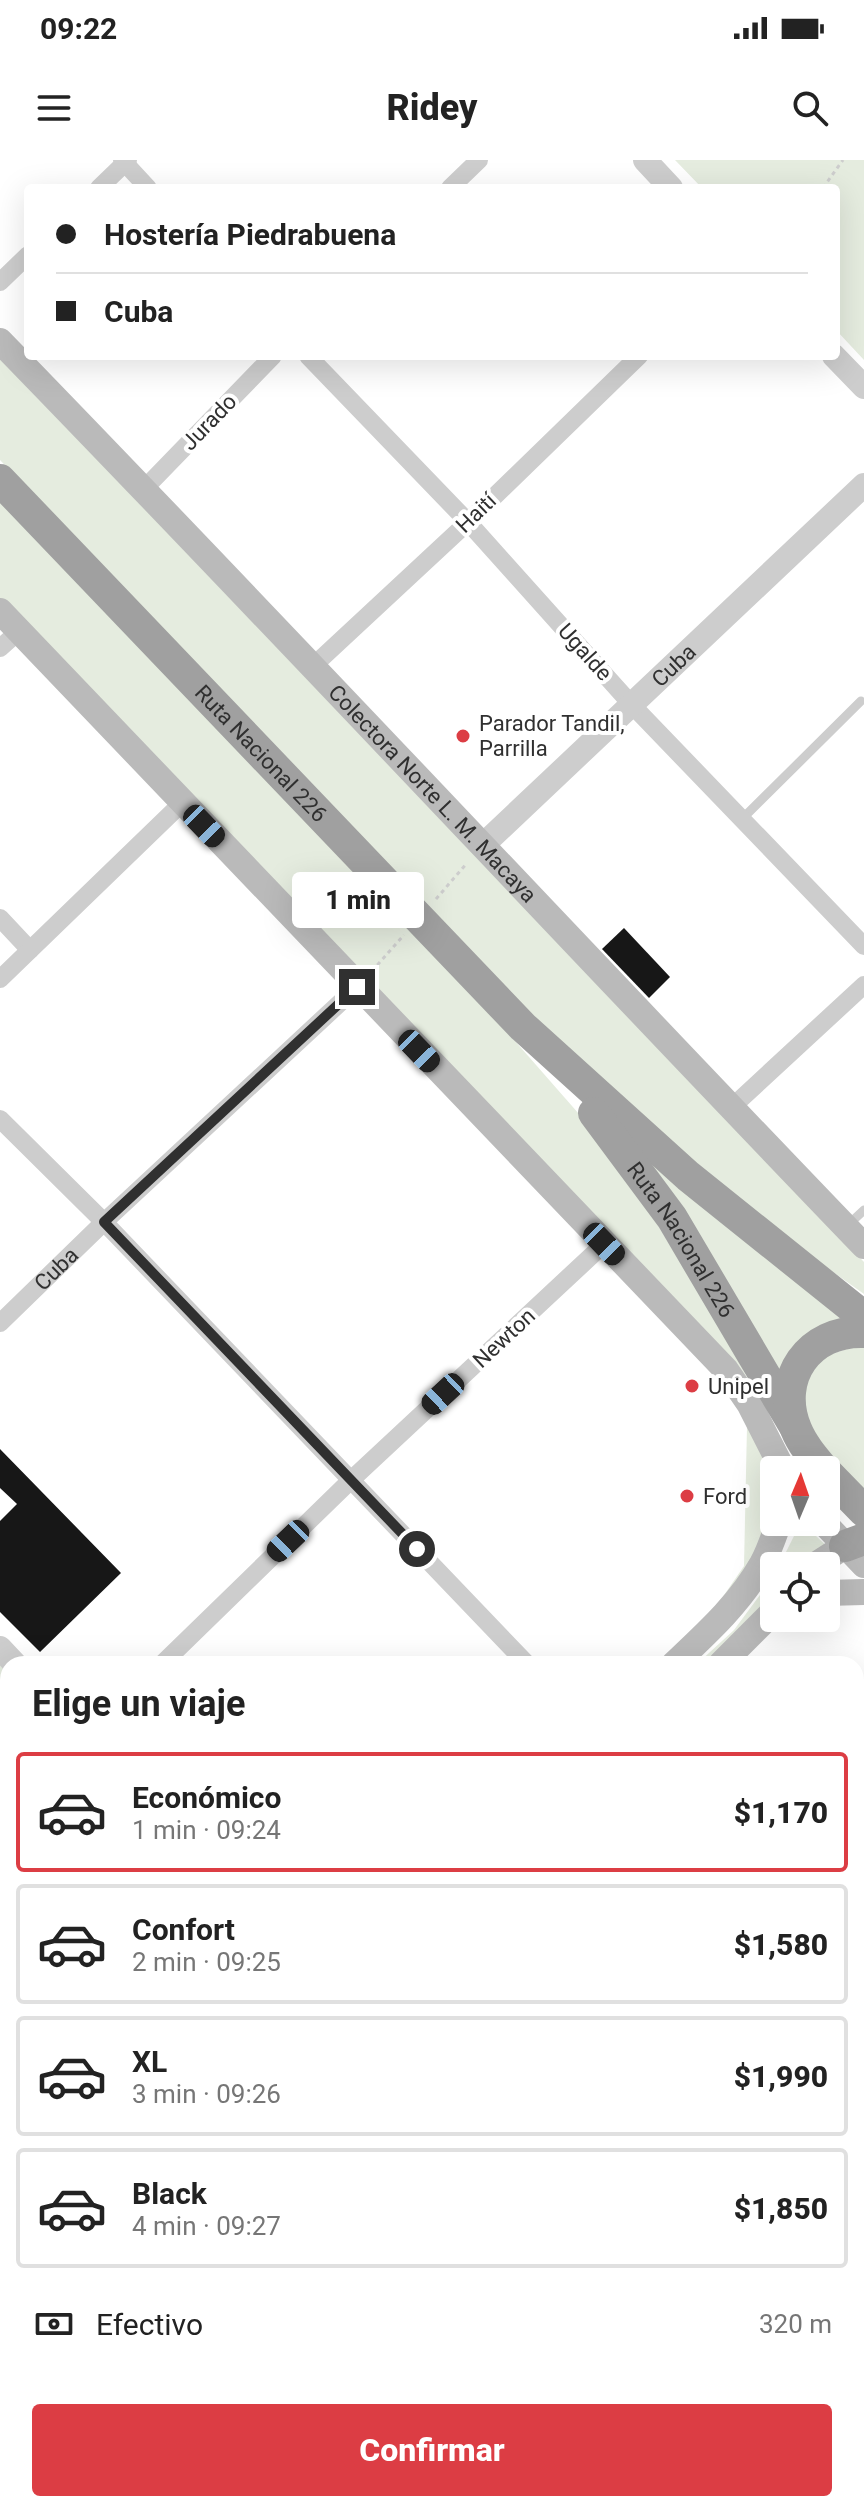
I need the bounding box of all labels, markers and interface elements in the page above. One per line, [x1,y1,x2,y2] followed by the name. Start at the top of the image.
[40,11,117,46] text: 09:22
[32,86,76,130] icon: menu
[788,86,832,130] icon: search
[387,87,477,129] text: Ridey
[104,217,396,252] text: Hostería Piedrabuena
[104,294,173,329] text: Cuba
[176,389,242,455] street label: Jurado
[451,487,502,538] street label: Haití
[553,618,617,686] street label: Ugalde
[646,639,700,692] street label: Cuba
[324,679,542,907] street label: Colectora Norte L. M. Macaya
[190,680,332,827] street label: Ruta Nacional 226
[479,711,625,761] place label: Parador Tandil, Parrilla
[454,727,472,745] marker: Parador Tandil, Parrilla
[179,800,229,852] car
[291,871,423,927] callout: 1 min
[325,885,391,915] text: 1 min
[339,969,375,1005] route end
[394,1025,444,1077] car
[622,1157,740,1322] street label: Ruta Nacional 226
[579,1218,629,1270] car
[29,1242,83,1295] street label: Cuba
[468,1303,540,1373] street label: Newton
[417,1369,469,1419] car
[708,1374,769,1399] place label: Unipel
[683,1377,701,1395] marker: Unipel
[760,1456,840,1536] north arrow
[760,1456,840,1632] map controls
[703,1484,747,1509] place label: Ford
[678,1487,696,1505] marker: Ford
[262,1516,314,1566] car
[399,1531,435,1567] route start
[760,1552,840,1632] button: locate
[32,1683,245,1725] text: Elige un viaje
[36,1776,108,1848] icon: car
[132,1780,281,1815] text: Económico
[734,1795,828,1830] text: $1,170
[132,1815,281,1845] text: 1 min · 09:24
[36,1908,108,1980] icon: car
[132,1912,235,1947] text: Confort
[734,1927,828,1962] text: $1,580
[132,1947,281,1977] text: 2 min · 09:25
[36,2040,108,2112] icon: car
[132,2044,167,2079] text: XL
[734,2059,828,2094] text: $1,990
[132,2079,281,2109] text: 3 min · 09:26
[36,2172,108,2244] icon: car
[132,2176,207,2211] text: Black
[734,2191,828,2226] text: $1,850
[132,2211,281,2241] text: 4 min · 09:27
[32,2302,76,2346] icon: cash
[96,2307,203,2342] text: Efectivo
[759,2309,832,2339] text: 320 m
[32,2404,832,2496] button: Confirmar

